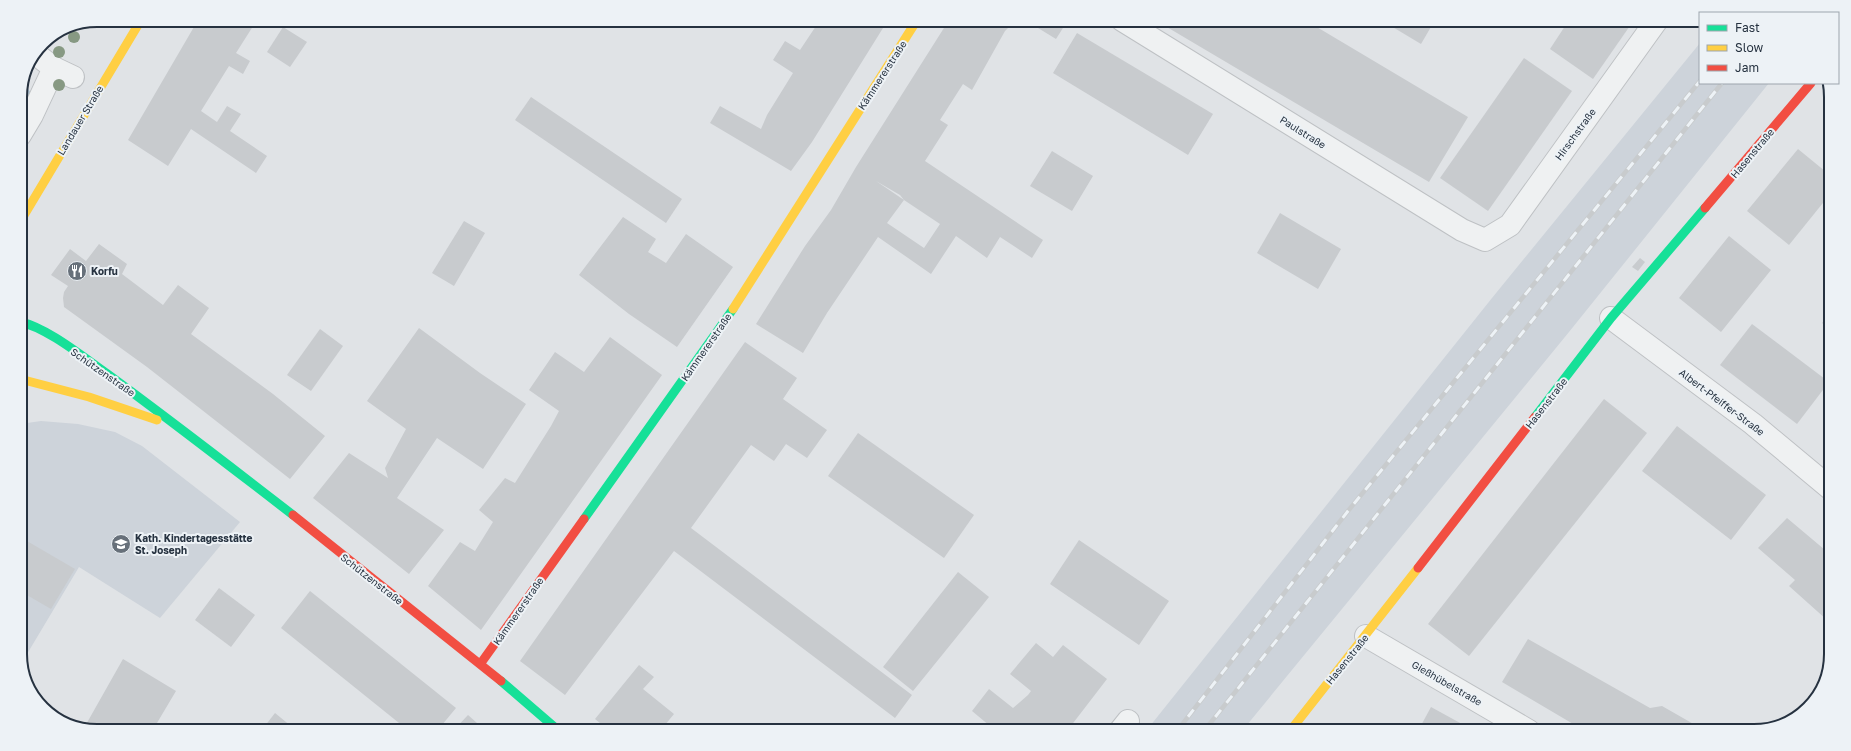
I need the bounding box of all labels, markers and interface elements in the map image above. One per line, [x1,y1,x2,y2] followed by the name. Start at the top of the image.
[1699,12,1839,84] legend
[1735,20,1760,35] text: Fast
[855,38,909,112] street label: Kämmererstraße
[1735,40,1763,55] text: Slow
[1735,60,1759,75] text: Jam
[55,83,106,157] street label: Landauer Straße
[1552,105,1598,162] street label: Hirschstraße
[1278,113,1328,151] street label: Paulstraße
[1728,126,1776,180] street label: Hasenstraße
[66,260,88,282] restaurant icon: Korfu
[91,265,118,277] place label: Korfu
[678,311,734,383] street label: Kämmererstraße
[69,345,138,399] street label: Schützenstraße
[1677,366,1767,438] street label: Albert-Pfeiffer-Straße
[1523,375,1570,431] street label: Hasenstraße
[135,532,253,556] place label: Kath. Kindertagesstätte St. Joseph
[110,533,132,555] school or university icon: Kath. Kindertagesstätte St. Joseph
[338,551,406,607] street label: Schützenstraße
[490,575,546,647] street label: Kämmererstraße
[1323,631,1371,686] street label: Hasenstraße
[1410,658,1484,708] street label: Gießhübelstraße

